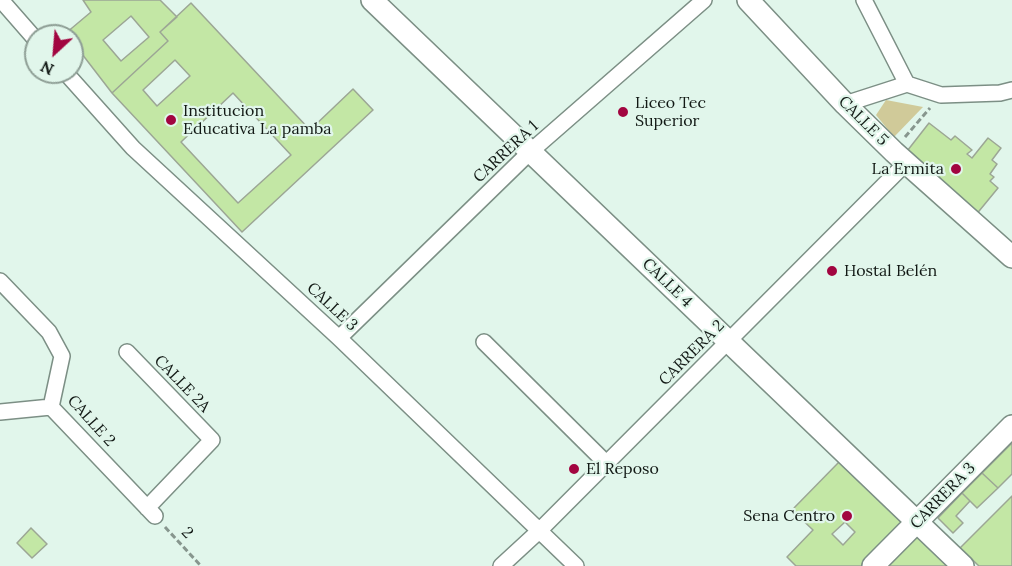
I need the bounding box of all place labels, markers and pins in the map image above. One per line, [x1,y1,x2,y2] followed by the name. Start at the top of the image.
[635,93,706,131] place label: Liceo Tec Superior
[183,101,332,139] place label: Institucion Educativa La pamba
[616,105,630,119] marker: Liceo Tec Superior
[164,113,178,127] marker: Institucion Educativa La pamba
[872,159,944,179] place label: La Ermita
[949,162,963,176] marker: La Ermita
[844,261,937,281] place label: Hostal Belén
[825,264,839,278] marker: Hostal Belén
[586,459,659,479] place label: El Reposo
[567,462,581,476] marker: El Reposo
[743,506,835,526] place label: Sena Centro
[840,509,854,523] marker: Sena Centro

